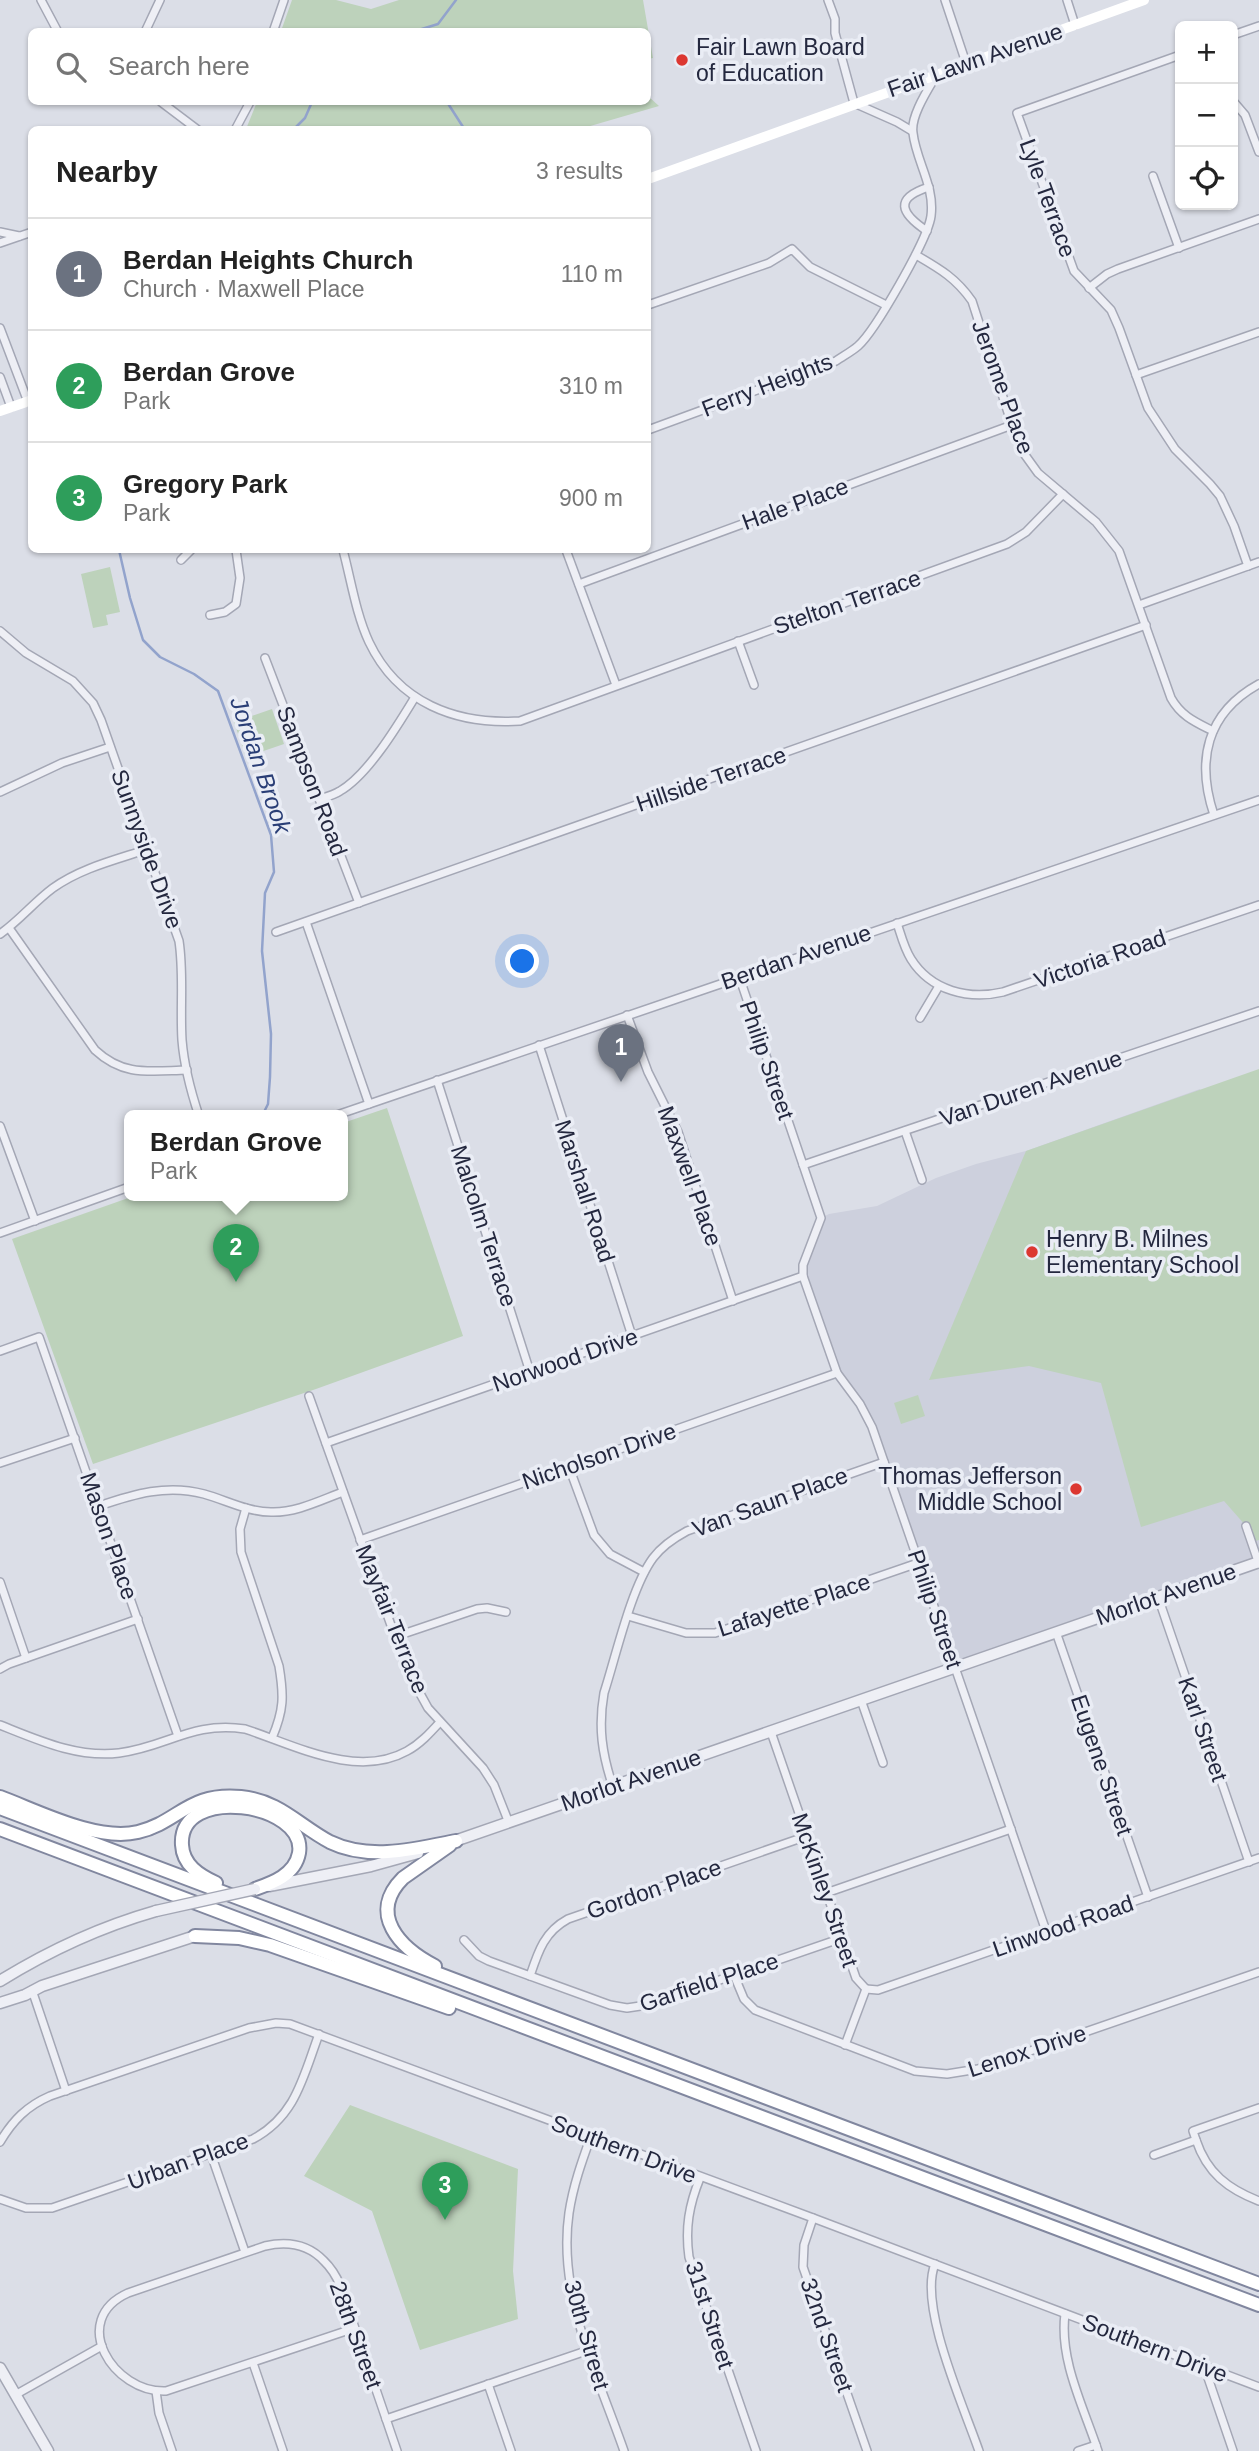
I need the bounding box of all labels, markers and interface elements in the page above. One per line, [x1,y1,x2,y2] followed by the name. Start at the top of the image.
[884,18,1066,102] street label: Fair Lawn Avenue
[1175,21,1238,210] map controls
[1175,21,1238,84] button: +
[28,28,651,105] search box
[696,34,865,86] place label: Fair Lawn Board of Education
[52,48,90,86] icon: search
[108,51,250,81] text: Search here
[674,52,690,68] marker: Fair Lawn Board of Education
[1175,84,1238,147] button: −
[1015,135,1081,261] street label: Lyle Terrace
[1175,147,1238,210] button: locate
[56,155,158,188] text: Nearby
[536,158,623,184] text: 3 results
[123,245,413,275] text: Berdan Heights Church
[73,261,85,287] text: 1
[561,261,623,287] text: 110 m
[123,276,365,302] text: Church · Maxwell Place
[967,316,1039,458] street label: Jerome Place
[698,348,836,422] street label: Ferry Heights
[123,357,295,387] text: Berdan Grove
[73,373,85,399] text: 2
[559,373,623,399] text: 310 m
[123,388,170,414] text: Park
[123,469,288,499] text: Gregory Park
[738,473,852,535] street label: Hale Place
[73,485,85,511] text: 3
[559,485,623,511] text: 900 m
[123,500,170,526] text: Park
[770,565,924,639] street label: Stelton Terrace
[225,692,298,839] water label: Jordan Brook
[271,702,353,860] street label: Sampson Road
[633,741,789,817] street label: Hillside Terrace
[106,766,188,932] street label: Sunnyside Drive
[718,919,874,995] street label: Berdan Avenue
[1031,924,1169,994] street label: Victoria Road
[505,944,539,978] your location
[735,997,800,1123] street label: Philip Street
[598,1024,644,1082] pin: 1
[936,1045,1126,1131] street label: Van Duren Avenue
[653,1102,727,1250] street label: Maxwell Place
[124,1110,348,1201] popup
[550,1116,620,1266] street label: Marshall Road
[150,1127,322,1157] text: Berdan Grove
[446,1142,522,1310] street label: Malcolm Terrace
[150,1158,197,1184] text: Park
[213,1224,259,1282] pin: 2
[1046,1226,1239,1278] place label: Henry B. Milnes Elementary School
[1024,1244,1040,1260] marker: Henry B. Milnes Elementary School
[489,1323,641,1397] street label: Norwood Drive
[519,1417,679,1495] street label: Nicholson Drive
[689,1462,851,1542] street label: Van Saun Place
[878,1463,1062,1515] place label: Thomas Jefferson Middle School
[75,1469,143,1603] street label: Mason Place
[1068,1481,1084,1497] marker: Thomas Jefferson Middle School
[350,1541,434,1697] street label: Mayfair Terrace
[903,1546,968,1672] street label: Philip Street
[1092,1558,1240,1630] street label: Morlot Avenue
[715,1568,873,1642] street label: Lafayette Place
[1173,1673,1233,1785] street label: Karl Street
[1066,1691,1138,1839] street label: Eugene Street
[557,1744,705,1816] street label: Morlot Avenue
[786,1810,864,1971] street label: McKinley Street
[583,1854,725,1924] street label: Gordon Place
[989,1890,1137,1962] street label: Linwood Road
[636,1947,782,2017] street label: Garfield Place
[965,2020,1089,2082] street label: Lenox Drive
[548,2109,700,2189] street label: Southern Drive
[124,2127,252,2195] street label: Urban Place
[422,2162,468,2220] pin: 3
[680,2258,740,2372] street label: 31st Street
[795,2275,859,2396] street label: 32nd Street
[559,2277,615,2393] street label: 30th Street
[325,2278,388,2393] street label: 28th Street
[1079,2308,1231,2388] street label: Southern Drive

